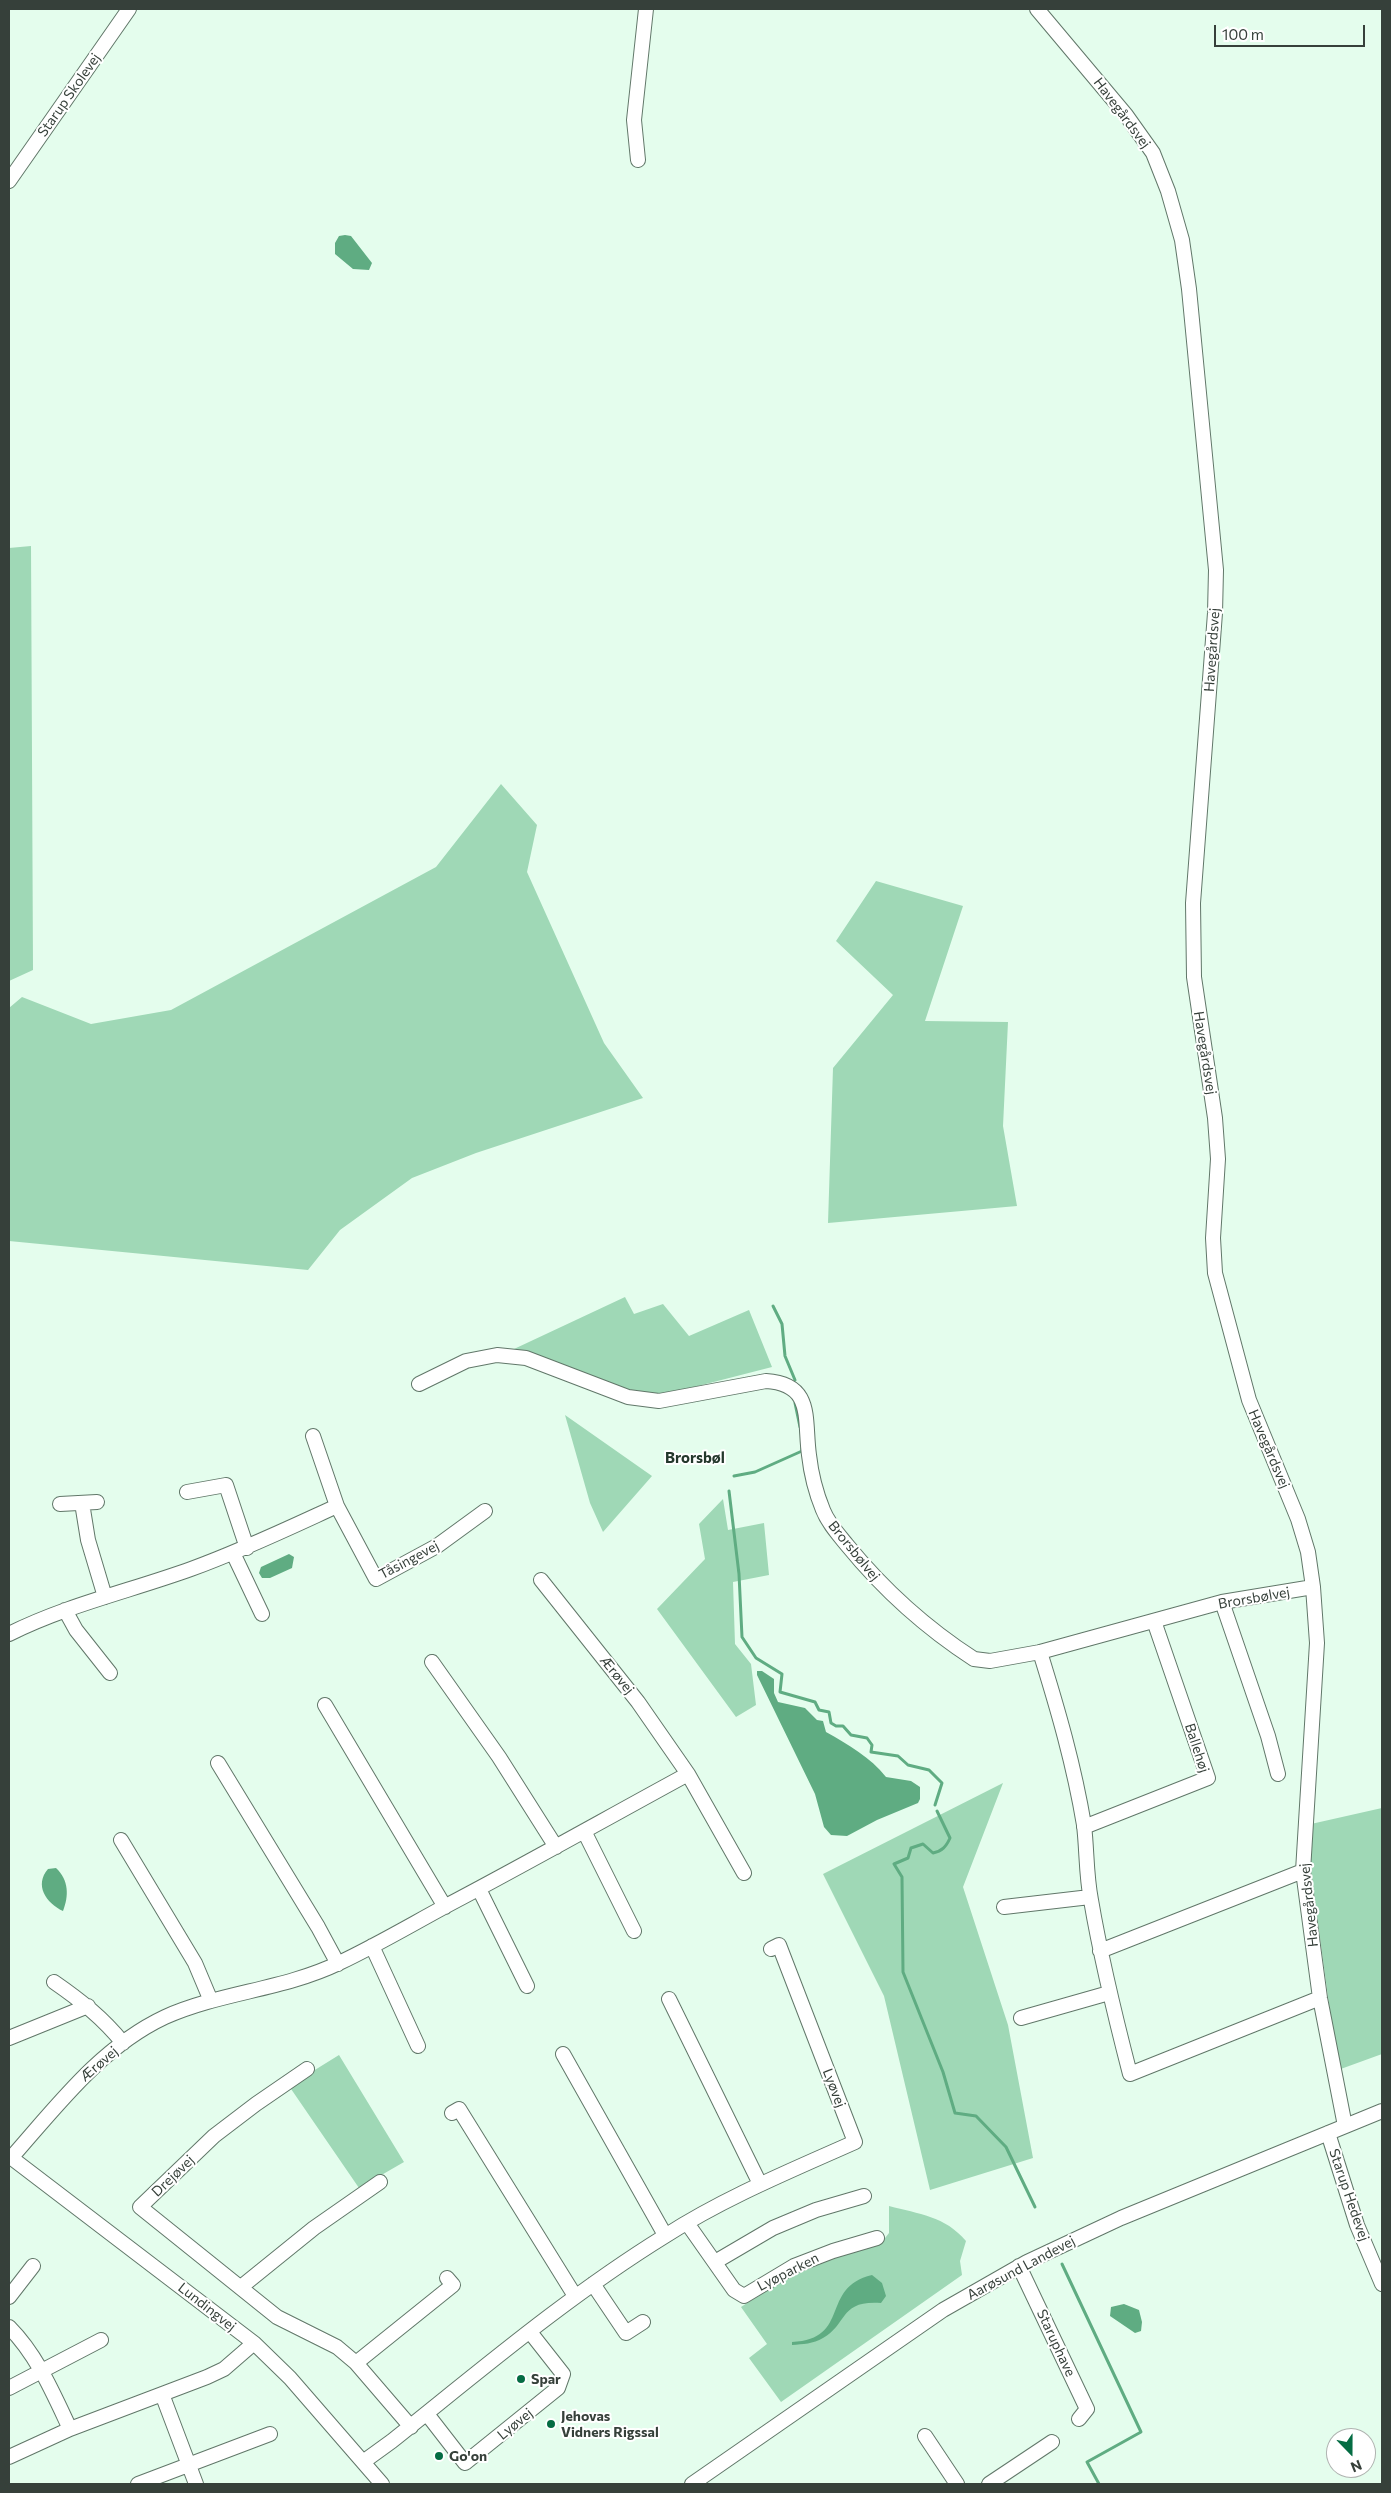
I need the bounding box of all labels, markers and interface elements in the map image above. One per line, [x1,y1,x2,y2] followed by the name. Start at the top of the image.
[1216,15,1367,47] scale bar
[1222,25,1264,43] text: 100 m
[34,50,104,140] street label: Starup Skolevej
[1090,74,1154,152] street label: Havegårdsvej
[1201,607,1223,693] street label: Havegårdsvej
[1190,1010,1220,1096] street label: Havegårdsvej
[1245,1407,1293,1491] street label: Havegårdsvej
[665,1449,725,1467] district label: Brorsbøl
[825,1518,883,1584] street label: Brorsbølvej
[376,1537,442,1583] street label: Tåsingevej
[1217,1583,1291,1613] street label: Brorsbølvej
[596,1652,638,1698] street label: Ærøvej
[1181,1721,1213,1775] street label: Ballehøj
[1296,1862,1322,1948] street label: Havegårdsvej
[77,2043,121,2085] street label: Ærøvej
[819,2066,849,2110] street label: Lyøvej
[1325,2147,1373,2243] street label: Starup Hedevej
[148,2152,198,2200] street label: Drejøvej
[964,2232,1078,2304] street label: Aarøsund Landevej
[754,2249,822,2295] street label: Lyøparken
[175,2279,239,2335] street label: Lundingvej
[1033,2307,1079,2379] street label: Staruphave
[531,2371,561,2387] place label: Spar
[515,2373,527,2385] marker: Spar
[494,2405,536,2443] street label: Lyøvej
[561,2408,659,2440] place label: Jehovas Vidners Rigssal
[545,2418,557,2430] marker: Jehovas Vidners Rigssal
[1326,2428,1376,2478] north arrow
[449,2448,487,2464] place label: Go'on
[433,2450,445,2462] marker: Go'on
[1348,2457,1364,2476] text: N

